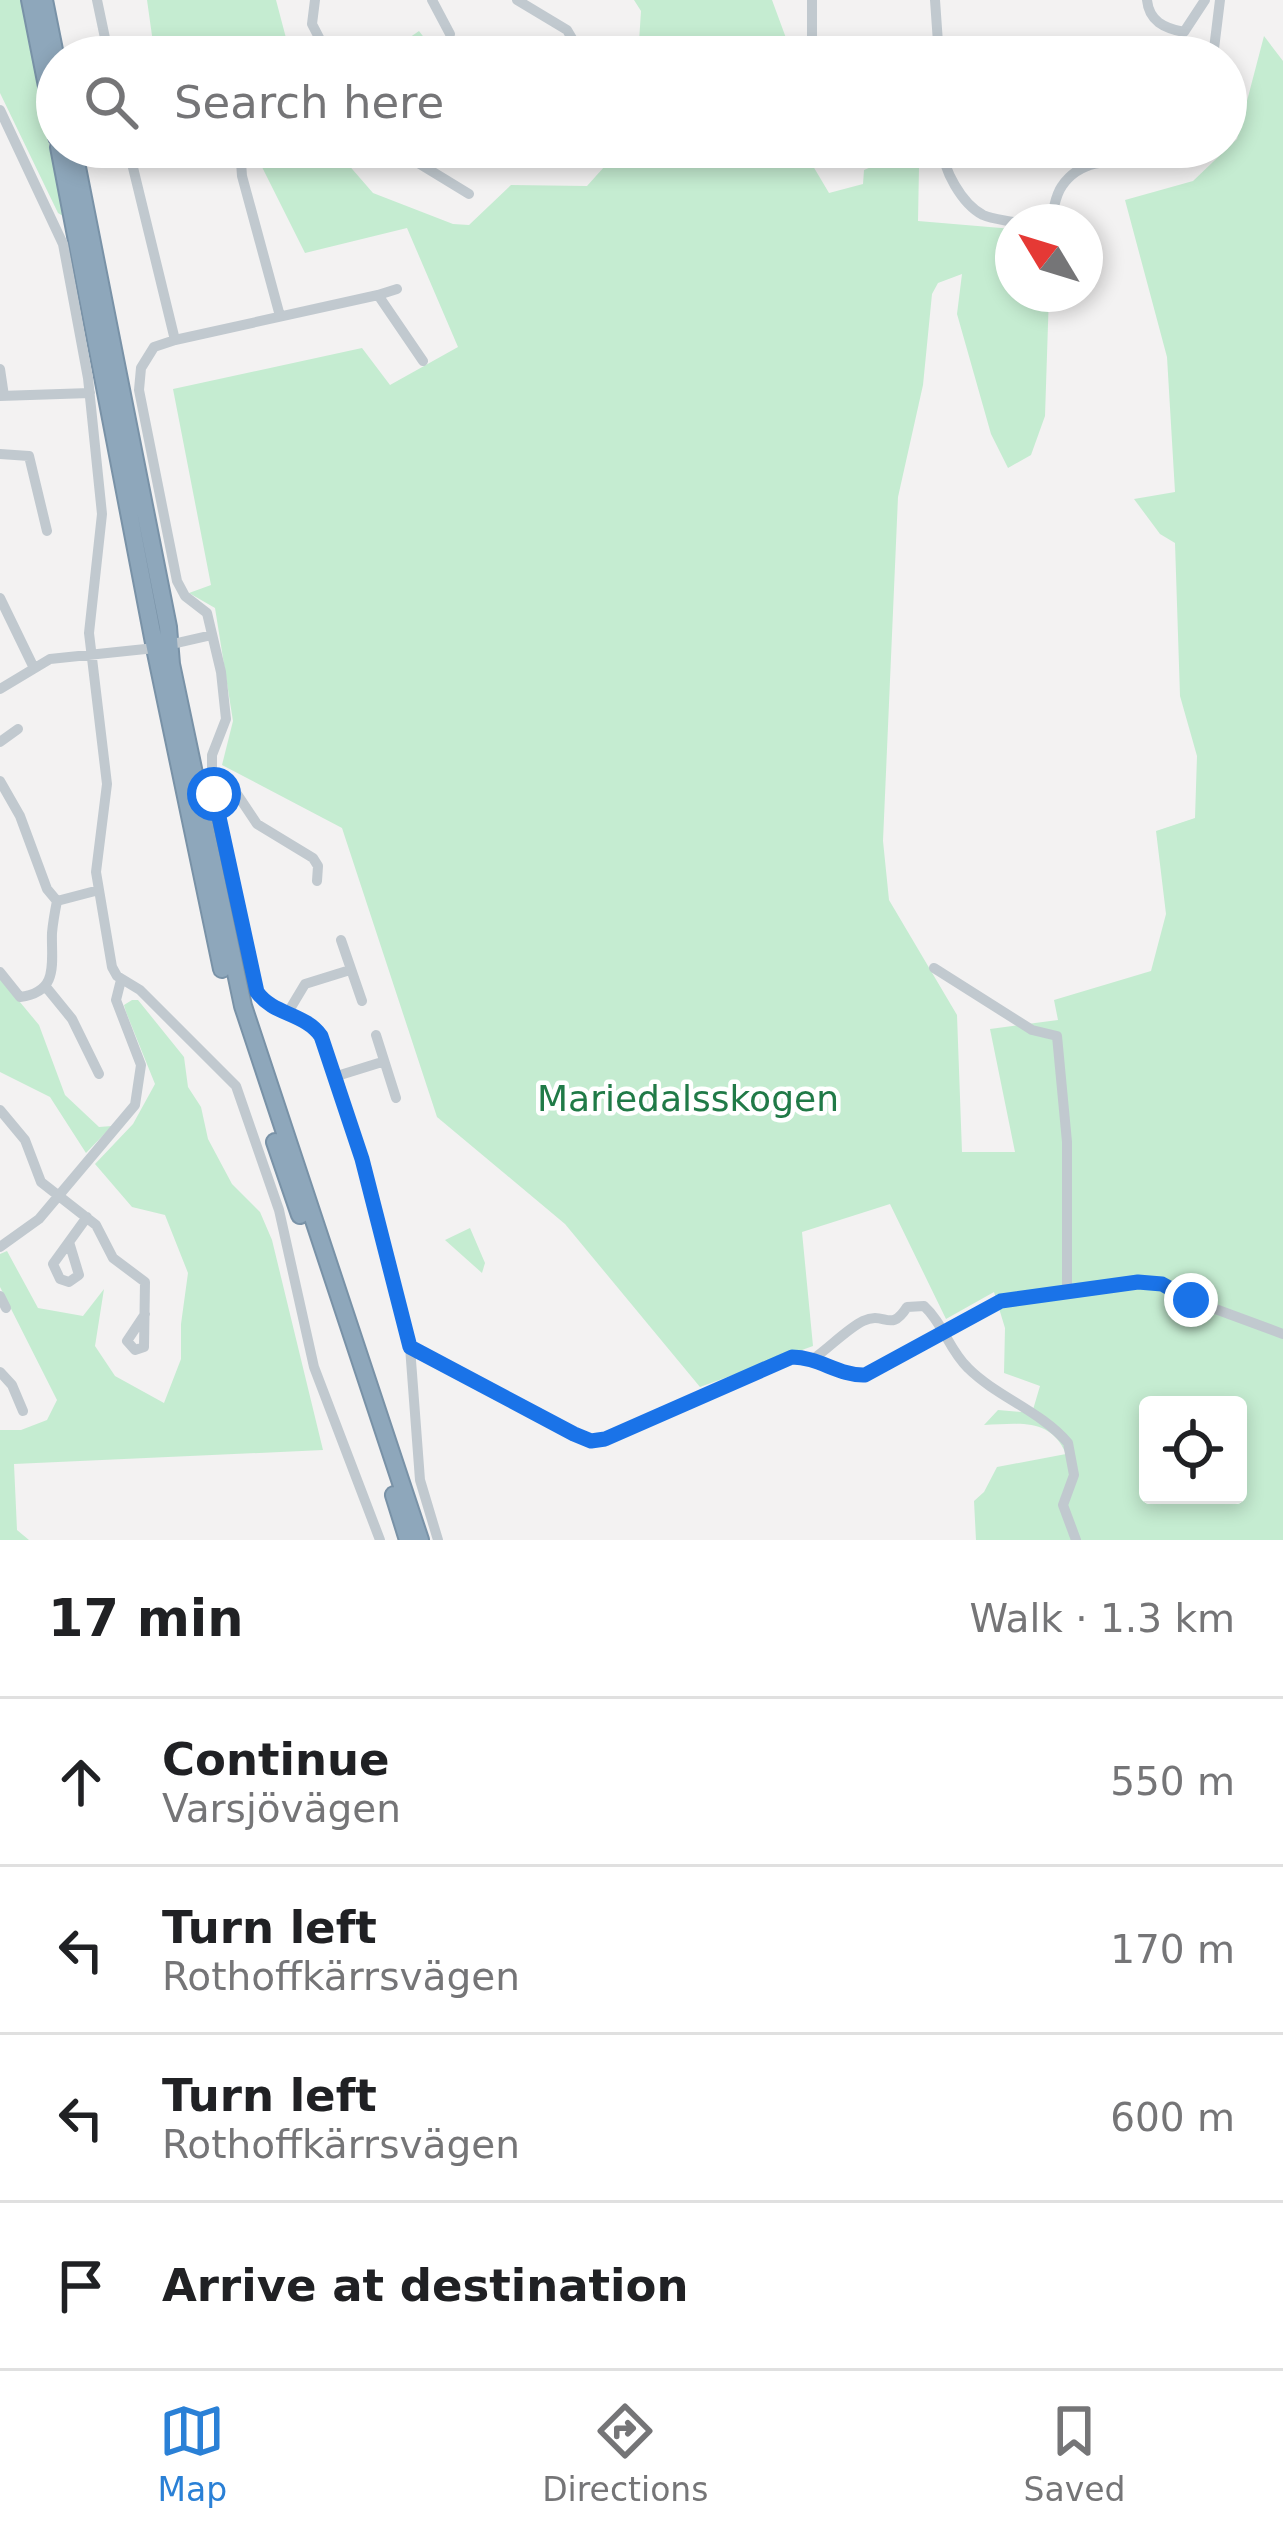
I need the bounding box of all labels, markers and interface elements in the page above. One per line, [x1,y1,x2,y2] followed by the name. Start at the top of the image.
[36,36,1247,168] search box
[78,69,144,135] icon: search
[174,76,444,129] text: Search here
[995,204,1103,312] north arrow
[187,767,241,821] route start
[537,1078,839,1119] park label: Mariedalsskogen
[1164,1273,1218,1327] route end
[1139,1396,1247,1504] map controls
[1139,1396,1247,1504] button: locate
[48,1589,244,1648] text: 17 min
[969,1596,1235,1641] text: Walk · 1.3 km
[162,1733,390,1786] text: Continue
[48,1749,114,1815] icon: ahead
[1110,1759,1235,1804] text: 550 m
[162,1786,401,1831] text: Varsjövägen
[162,1901,377,1954] text: Turn left
[48,1917,114,1983] icon: left
[1110,1927,1235,1972] text: 170 m
[162,1954,520,1999] text: Rothoffkärrsvägen
[162,2069,377,2122] text: Turn left
[48,2085,114,2151] icon: left
[1110,2095,1235,2140] text: 600 m
[162,2122,520,2167] text: Rothoffkärrsvägen
[48,2253,114,2319] icon: arrive
[162,2259,688,2312] text: Arrive at destination
[158,2398,227,2509] tab: Map
[542,2398,708,2509] tab: Directions
[1024,2398,1125,2509] tab: Saved

